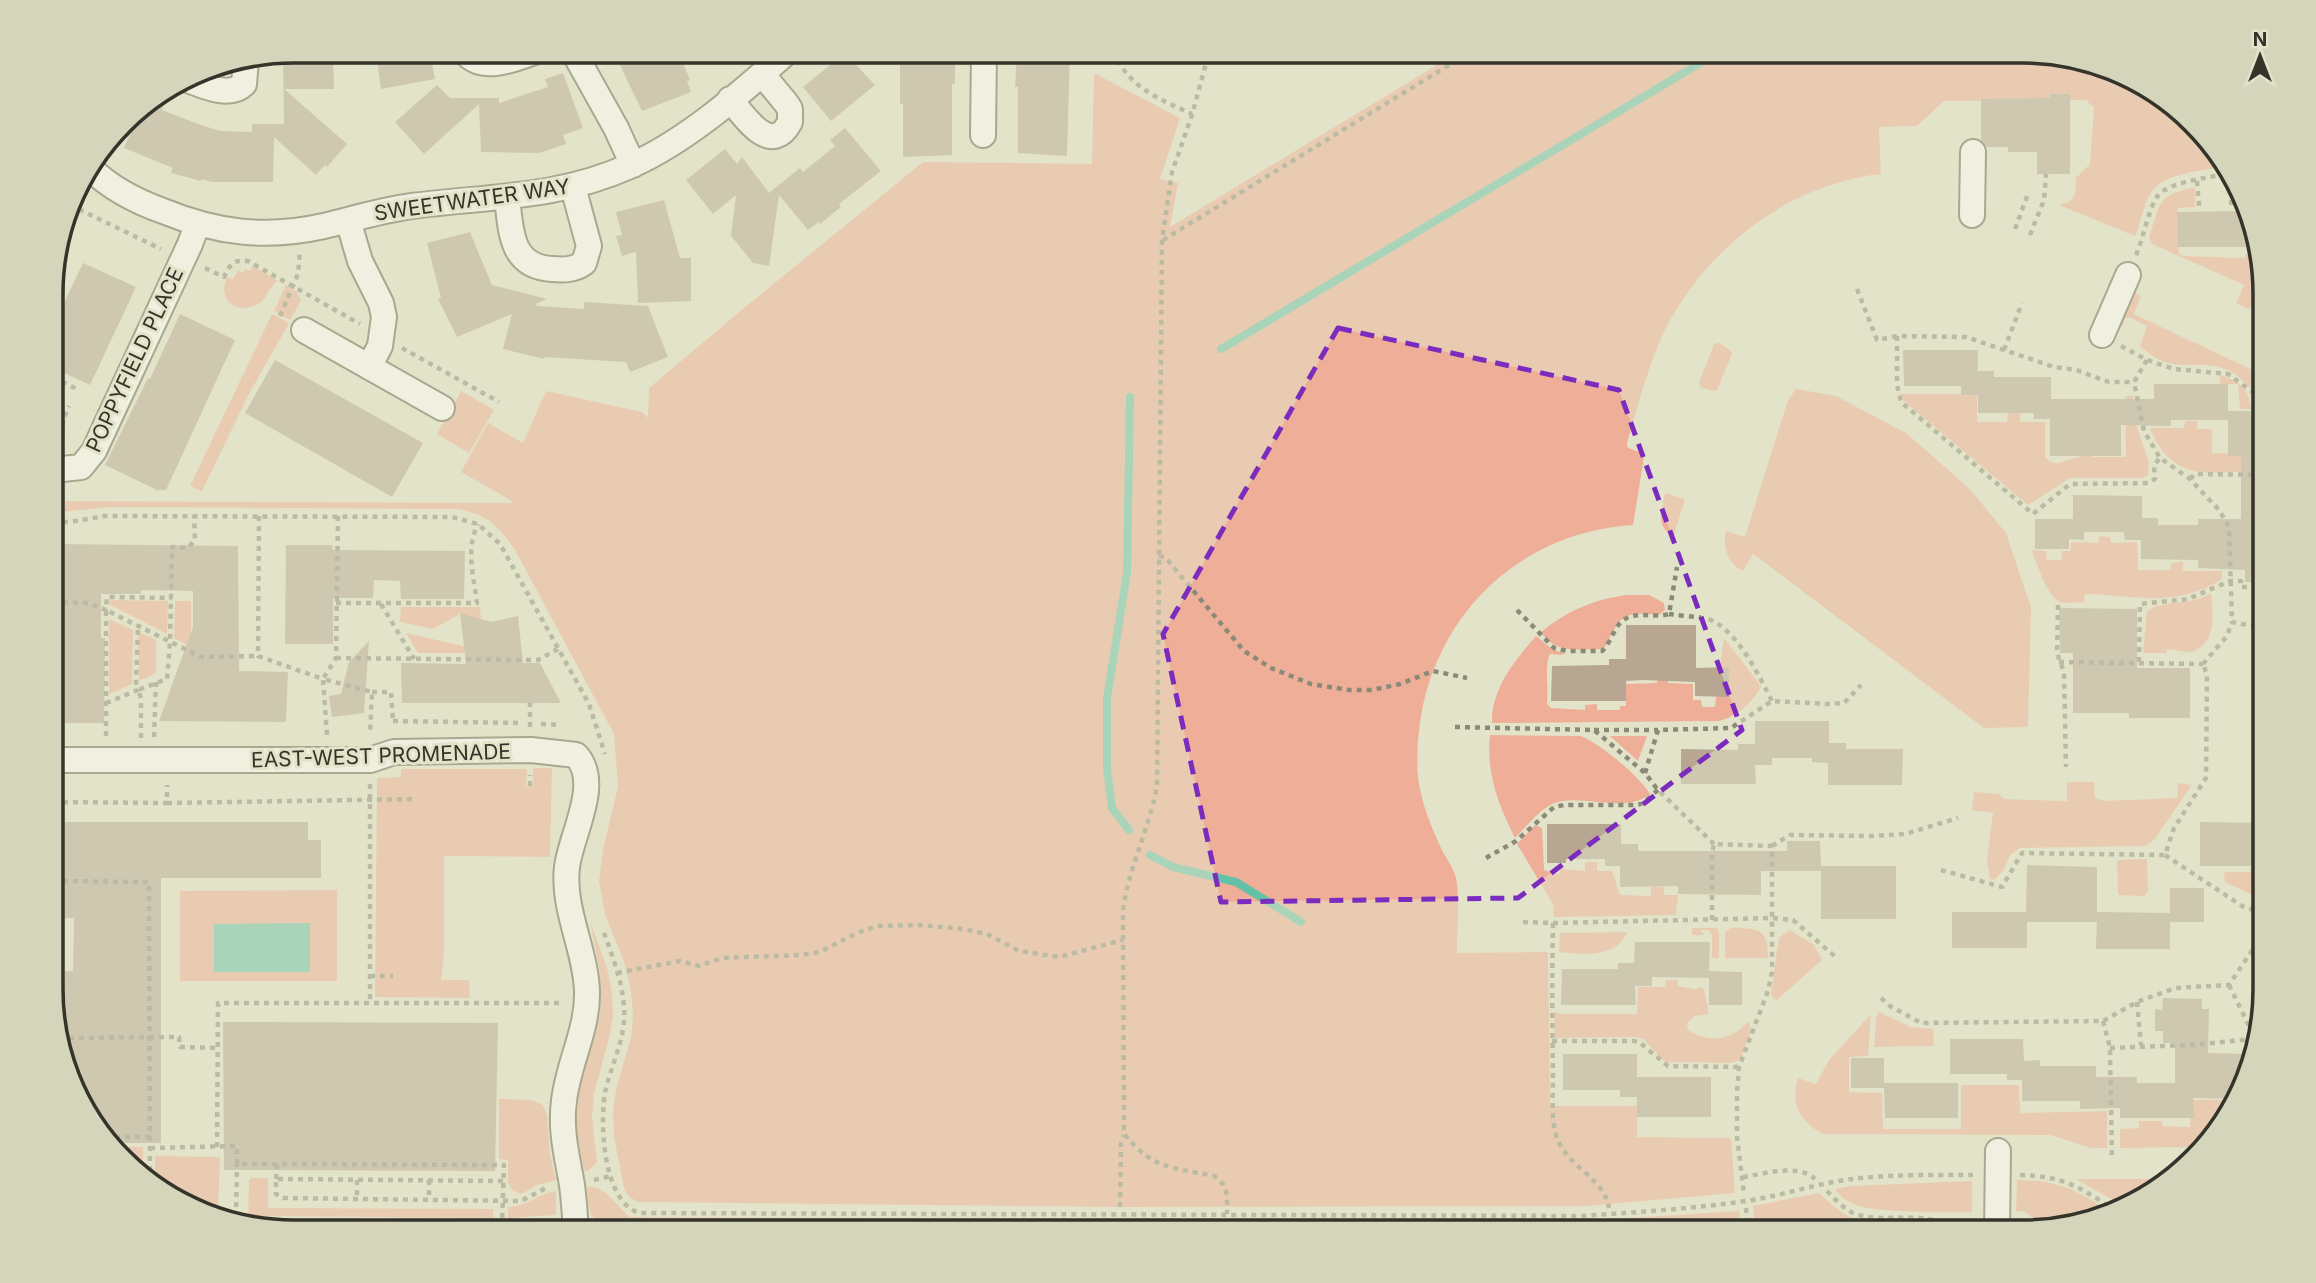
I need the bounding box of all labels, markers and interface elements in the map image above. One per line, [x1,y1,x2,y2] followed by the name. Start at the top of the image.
[2225,21,2295,91] north arrow
[2253,28,2267,51] text: N
[372,173,571,226] street label: SWEETWATER WAY
[81,263,188,456] street label: POPPYFIELD PLACE
[251,738,511,773] street label: EAST-WEST PROMENADE

